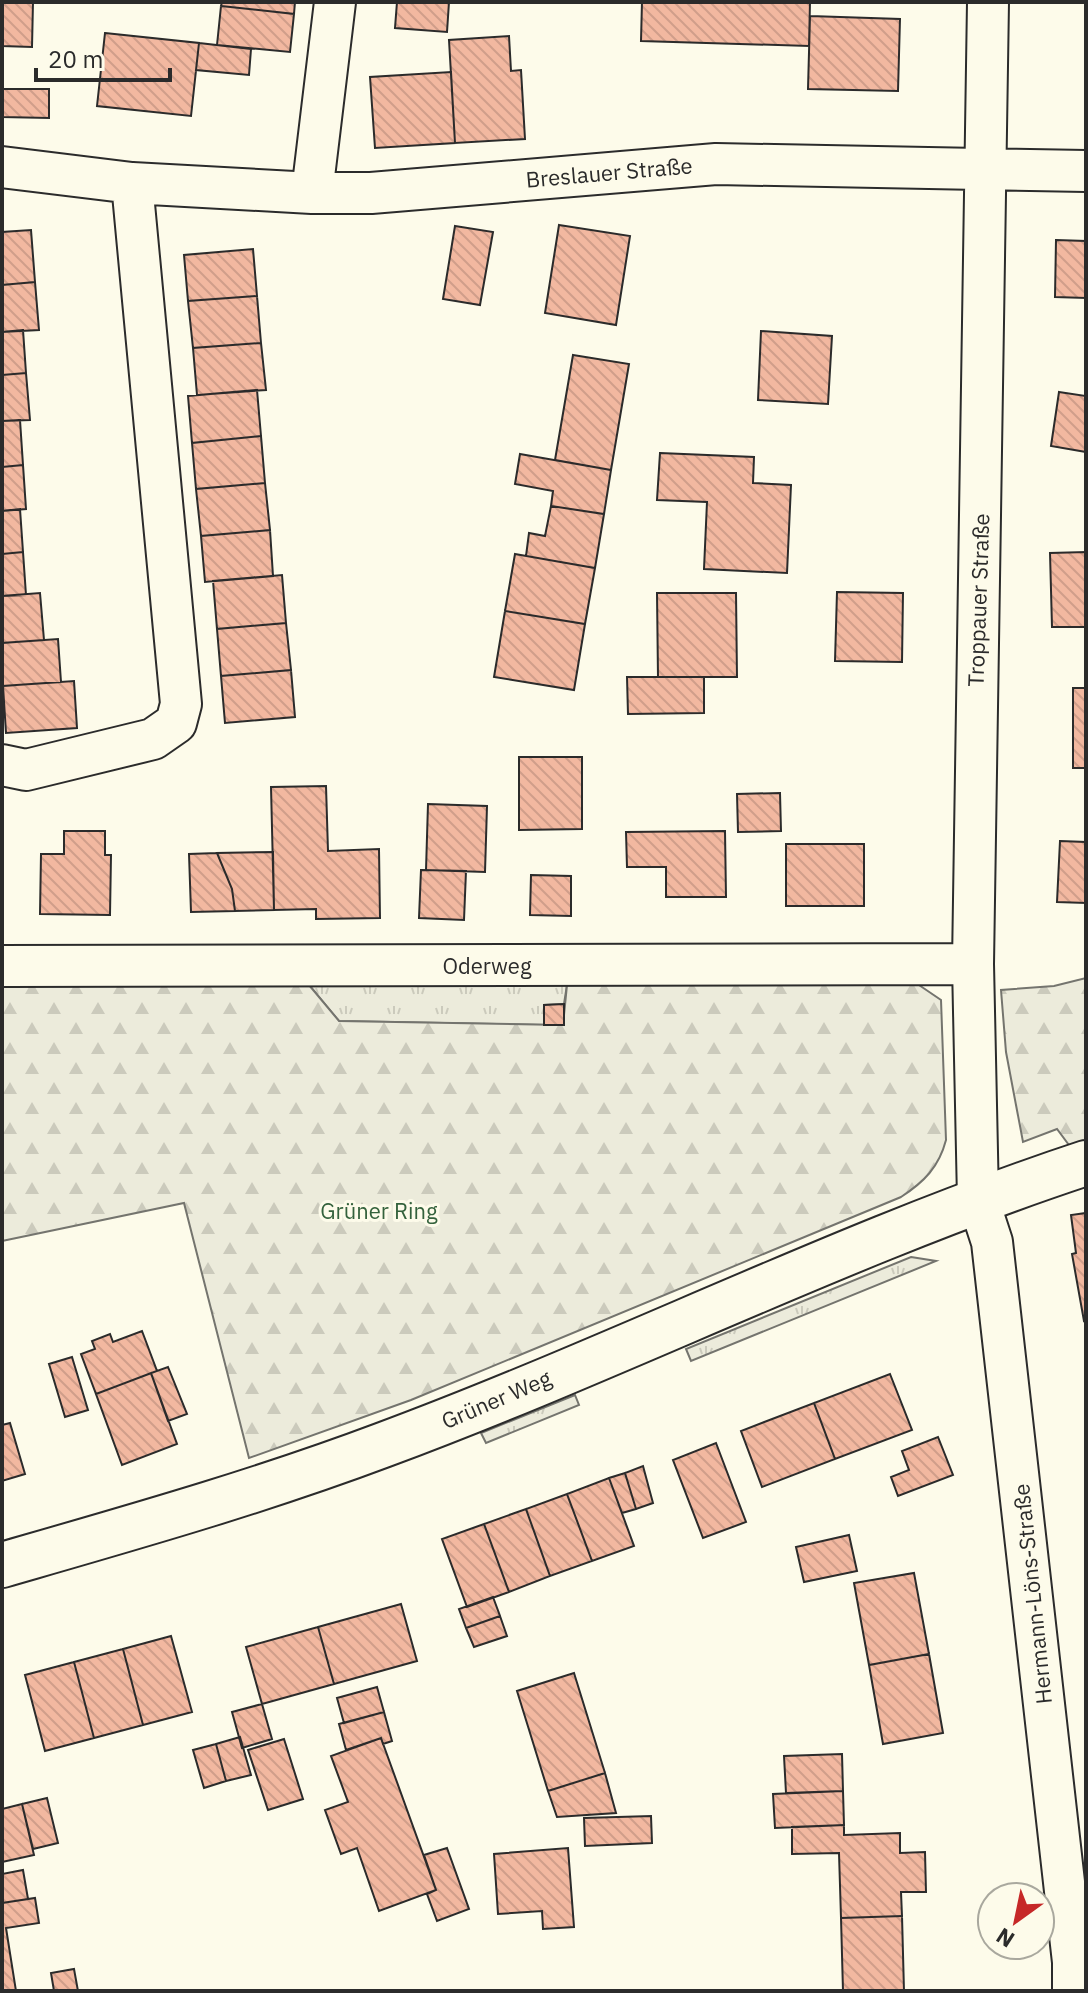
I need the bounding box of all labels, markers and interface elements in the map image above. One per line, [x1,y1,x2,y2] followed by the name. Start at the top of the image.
[36,32,170,82] scale bar
[48,43,103,75] text: 20 m
[525,150,693,194] street label: Breslauer Straße
[960,513,996,687] street label: Troppauer Straße
[442,951,532,980] street label: Oderweg
[320,1196,438,1225] park label: Grüner Ring
[437,1363,556,1435] street label: Grüner Weg
[1006,1482,1058,1706] street label: Hermann-Löns-Straße
[976,1881,1056,1961] north arrow
[990,1922,1019,1955] text: N

